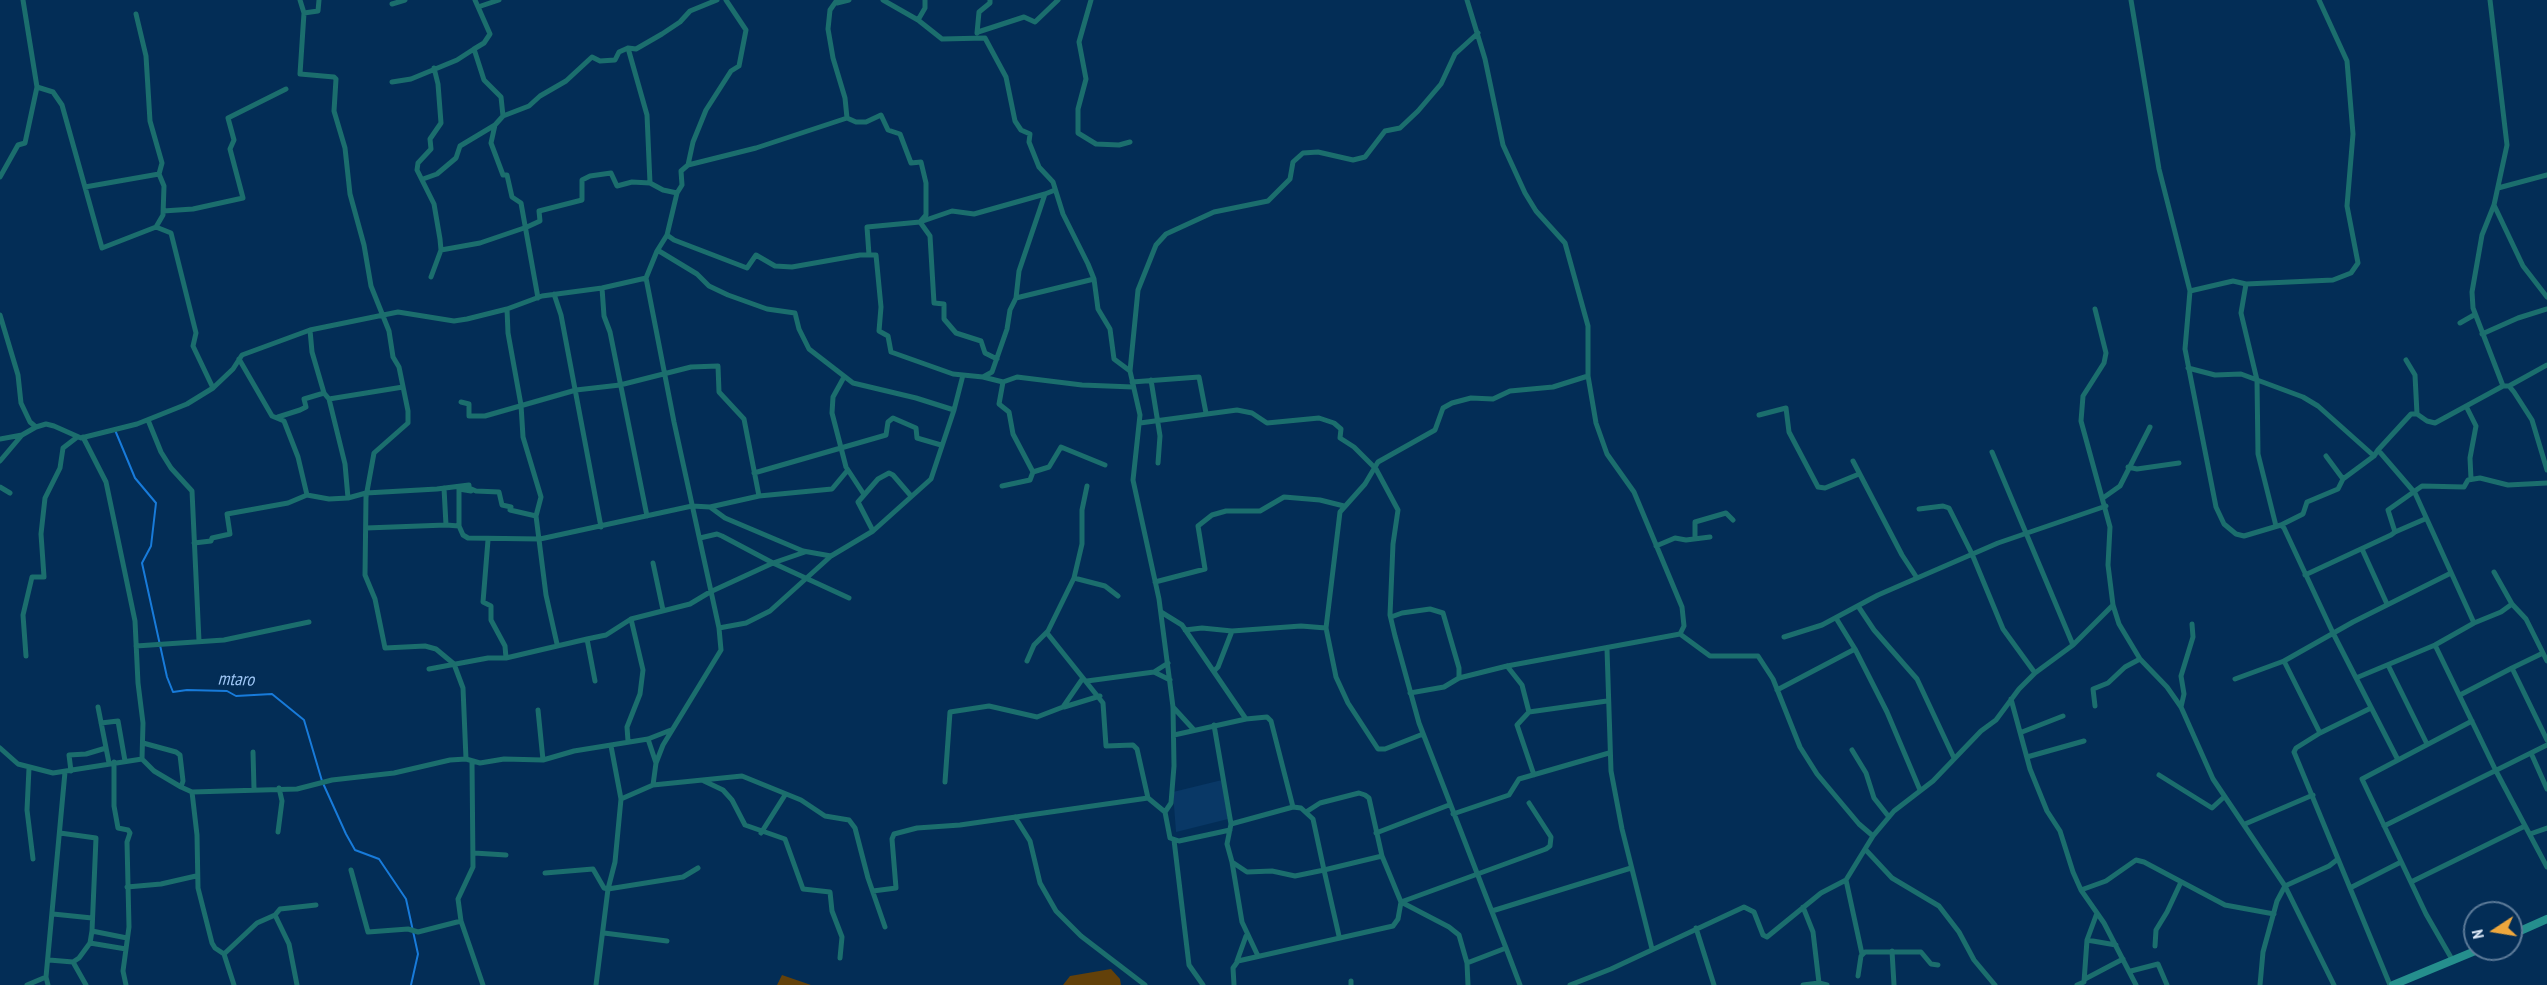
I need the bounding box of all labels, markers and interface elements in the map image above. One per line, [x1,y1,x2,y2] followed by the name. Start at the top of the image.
[217,669,255,691] water label: mtaro
[2463,901,2523,961] north arrow
[2467,928,2488,941] text: N

